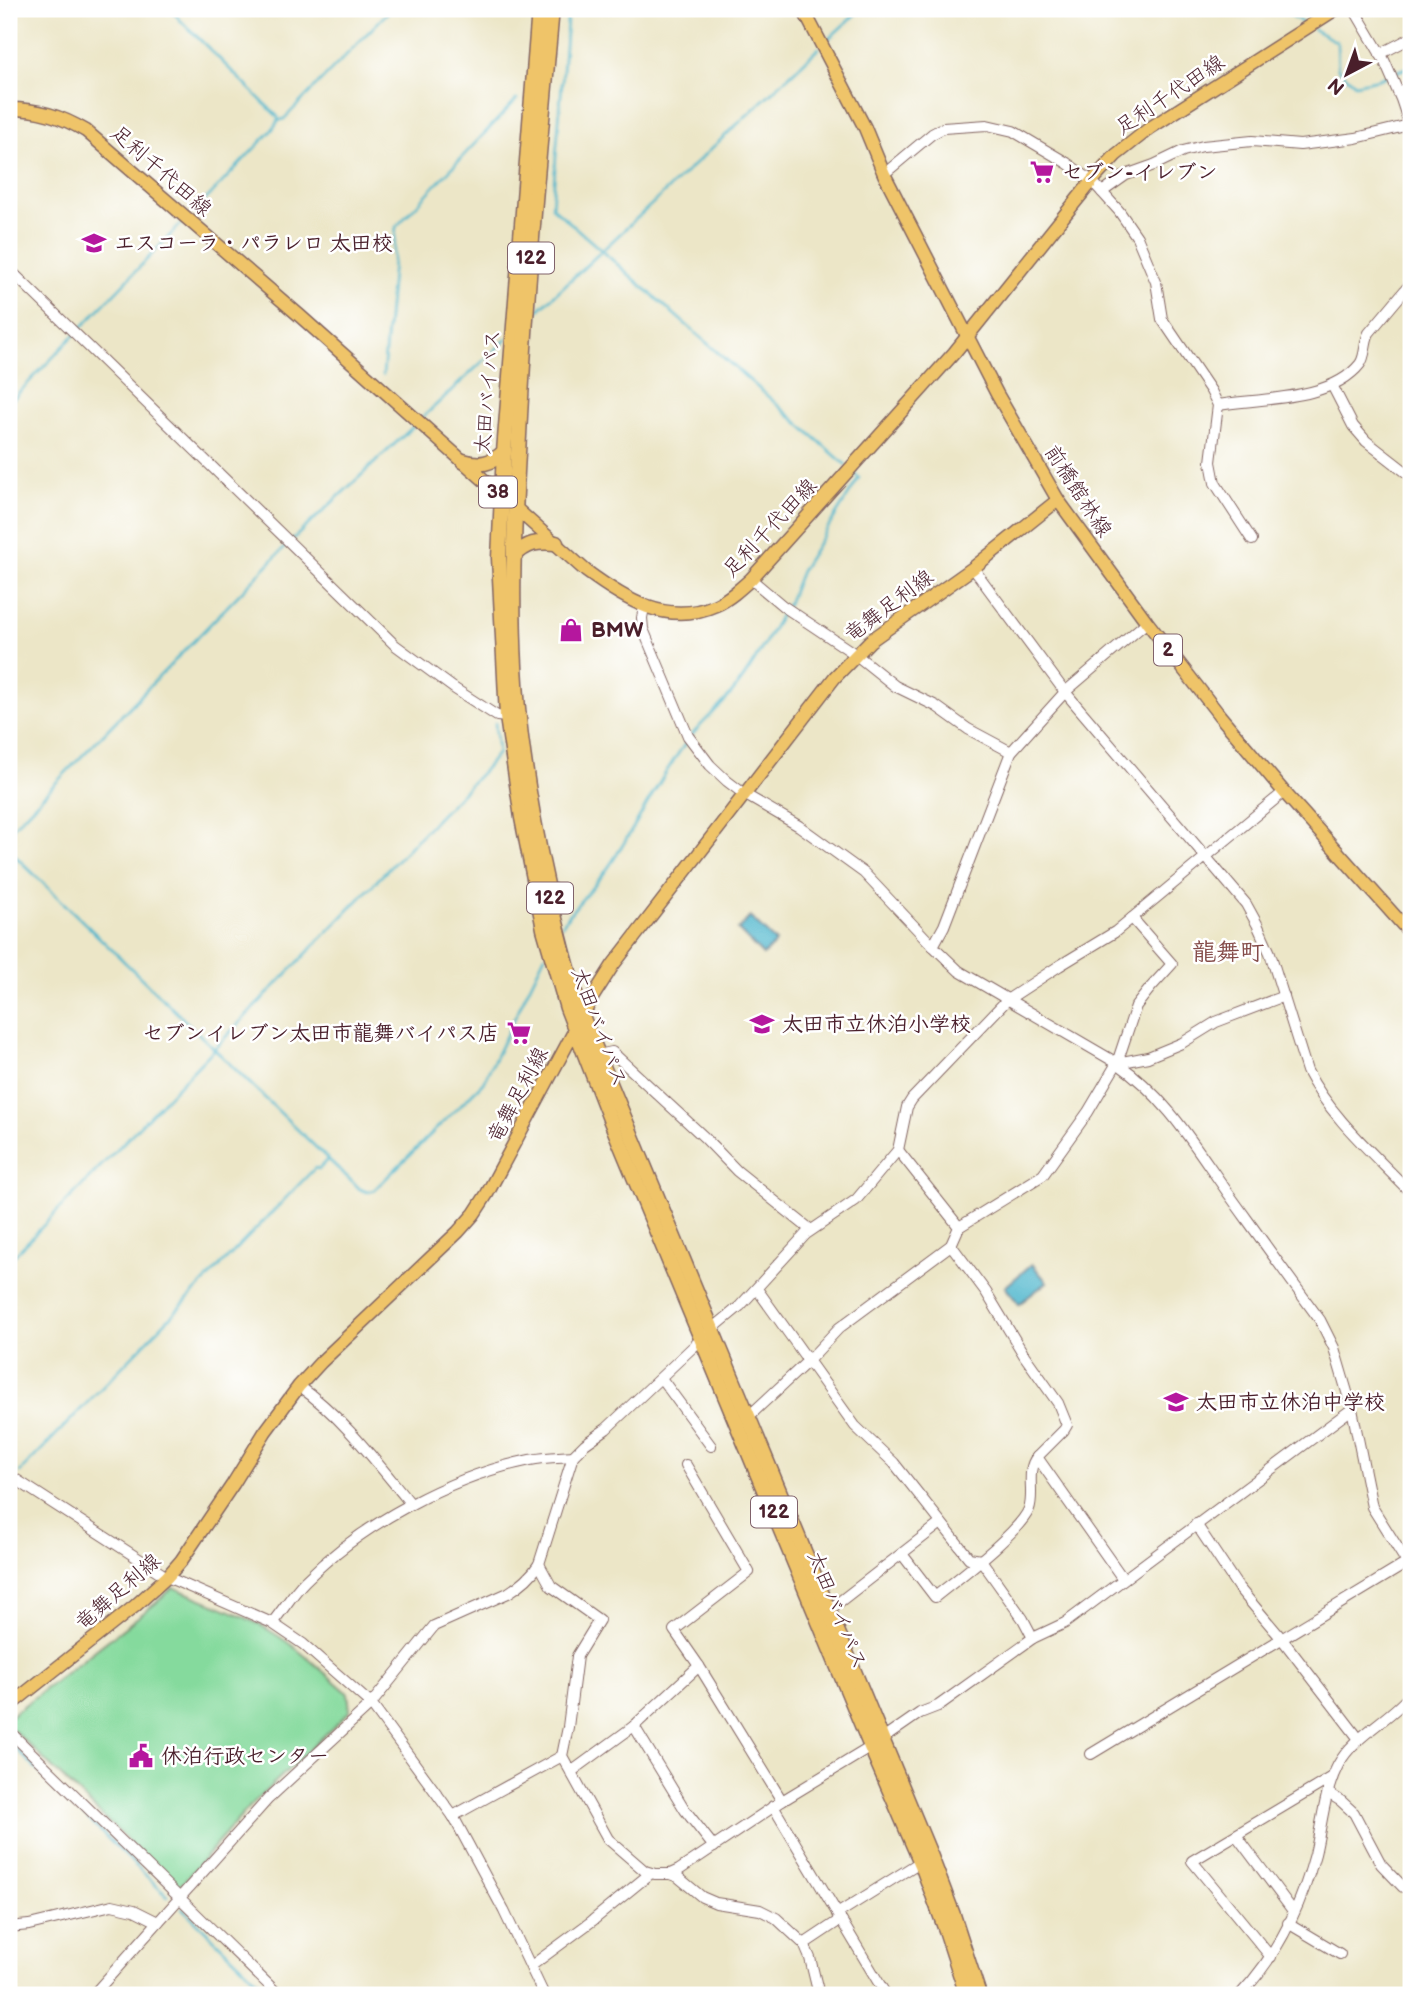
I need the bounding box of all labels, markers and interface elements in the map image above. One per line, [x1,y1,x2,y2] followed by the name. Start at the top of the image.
[1312,38,1382,108] north arrow
[1111,49,1229,141] street label: 足利千代田線
[1324,72,1350,99] text: N
[105,120,217,222] street label: 足利千代田線
[1028,158,1056,186] supermarket icon: セブン-イレブン
[1062,160,1218,185] place label: セブン-イレブン
[80,229,108,257] school or university icon: エスコーラ・パラレロ 太田校
[114,231,393,256] place label: エスコーラ・パラレロ 太田校
[508,242,554,274] road number: 122
[470,328,506,456] street label: 太田バイパス
[1039,440,1117,542] street label: 前橋館林線
[718,473,822,583] street label: 足利千代田線
[479,477,517,508] road number: 38
[840,564,938,648] street label: 竜舞足利線
[557,616,585,644] shop icon: BMW
[591,618,644,643] place label: BMW
[1154,635,1182,666] road number: 2
[527,882,573,914] road number: 122
[1192,938,1264,967] district label: 龍舞町
[566,964,632,1090] street label: 太田バイパス
[748,1010,776,1038] school or university icon: 太田市立休泊小学校
[782,1012,971,1037] place label: 太田市立休泊小学校
[505,1019,533,1047] supermarket icon: セブンイレブン太田市龍舞バイパス店
[142,1021,499,1046] place label: セブンイレブン太田市龍舞バイパス店
[482,1043,554,1147] street label: 竜舞足利線
[1162,1388,1190,1416] school or university icon: 太田市立休泊中学校
[1196,1390,1385,1415] place label: 太田市立休泊中学校
[751,1496,797,1528] road number: 122
[802,1547,872,1673] street label: 太田バイパス
[70,1548,166,1636] street label: 竜舞足利線
[127,1742,155,1770] public building icon: 休泊行政センター
[161,1744,329,1769] place label: 休泊行政センター

